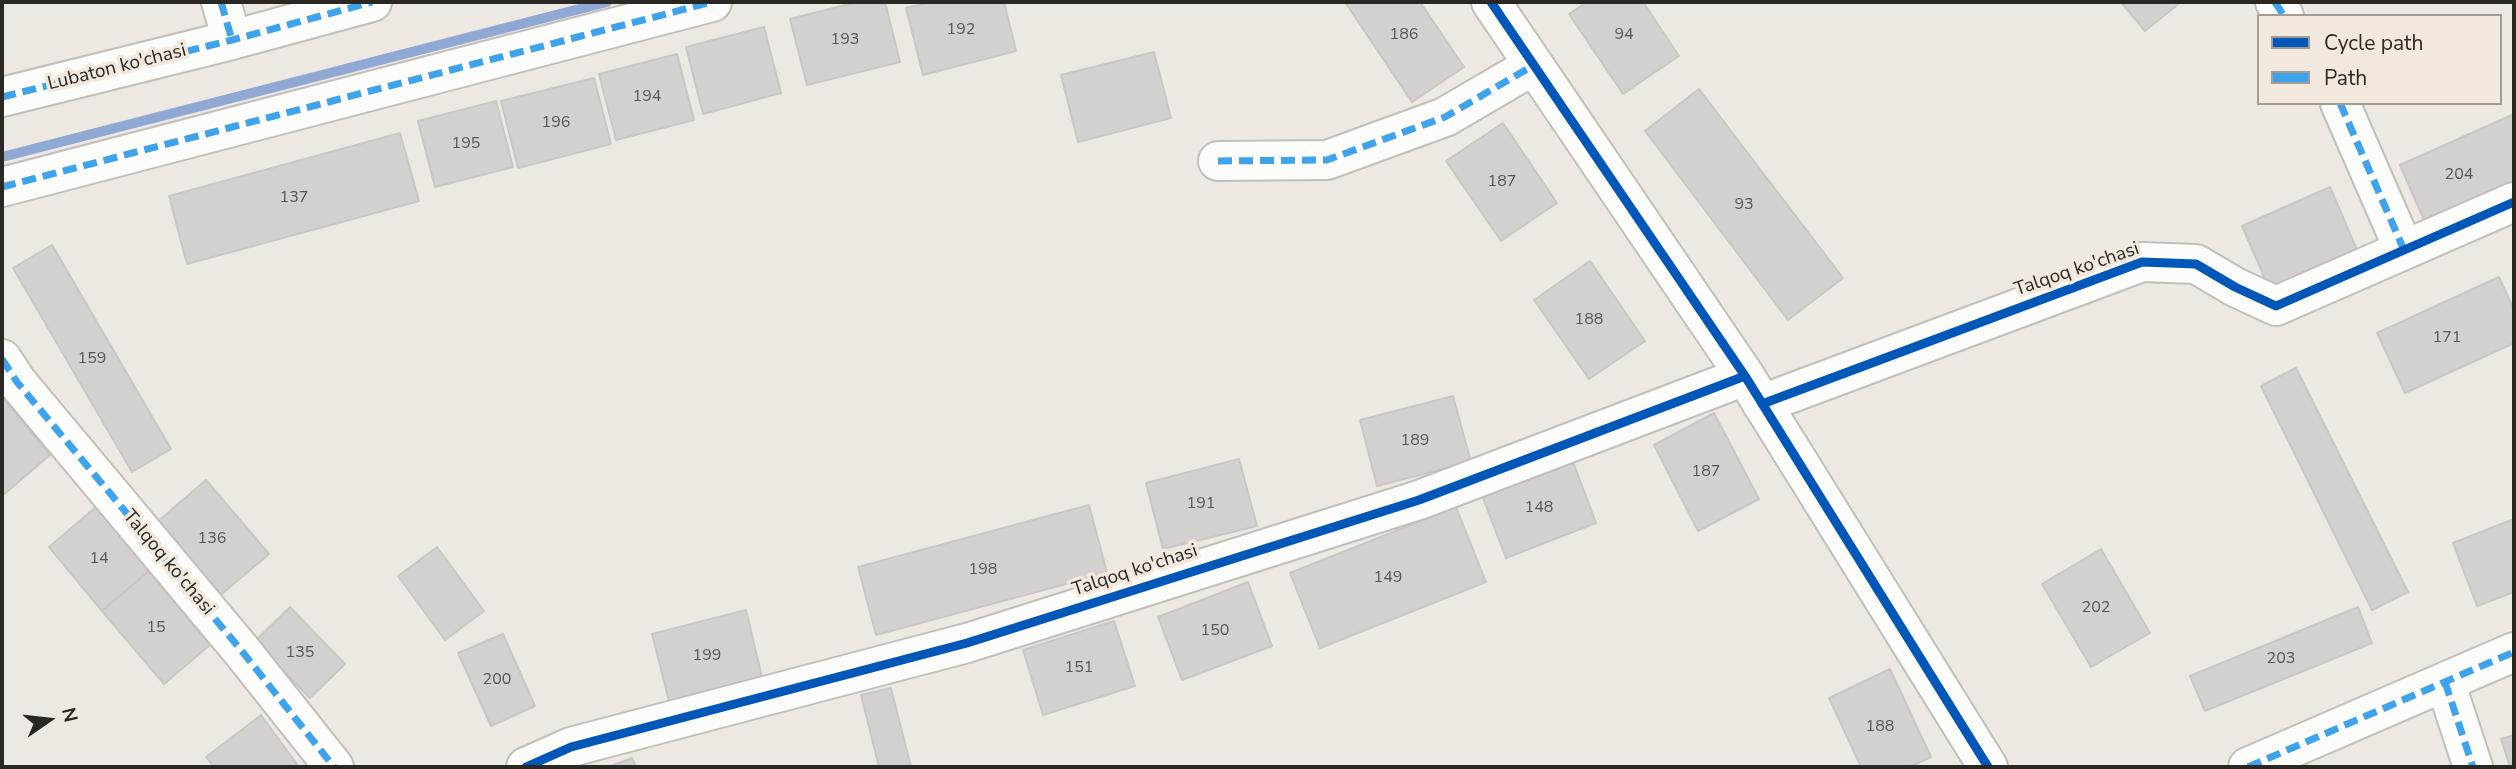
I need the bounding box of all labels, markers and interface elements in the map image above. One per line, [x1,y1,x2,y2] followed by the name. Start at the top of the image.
[2257,14,2502,105] legend
[947,20,975,40] house number: 192
[1390,25,1418,45] house number: 186
[1614,25,1634,45] house number: 94
[2324,29,2423,57] text: Cycle path
[831,30,859,50] house number: 193
[45,40,189,96] street label: Lubaton ko'chasi
[2324,64,2367,92] text: Path
[633,87,661,107] house number: 194
[542,113,570,133] house number: 196
[452,134,480,154] house number: 195
[2445,165,2473,185] house number: 204
[1488,172,1516,192] house number: 187
[280,188,308,208] house number: 137
[1734,195,1754,215] house number: 93
[2012,238,2142,302] street label: Talqoq ko'chasi
[1575,310,1603,330] house number: 188
[2433,328,2461,348] house number: 171
[78,349,106,369] house number: 159
[1401,431,1429,451] house number: 189
[1692,462,1720,482] house number: 187
[1187,494,1215,514] house number: 191
[1525,498,1553,518] house number: 148
[117,506,219,620] street label: Talqoq ko'chasi
[198,529,226,549] house number: 136
[1069,540,1201,602] street label: Talqoq ko'chasi
[89,549,109,569] house number: 14
[969,560,997,580] house number: 198
[1374,568,1402,588] house number: 149
[2082,598,2110,618] house number: 202
[146,618,166,638] house number: 15
[1201,621,1229,641] house number: 150
[286,643,314,663] house number: 135
[693,646,721,666] house number: 199
[2267,649,2295,669] house number: 203
[1065,658,1093,678] house number: 151
[483,670,511,690] house number: 200
[14,685,84,755] north arrow
[55,705,84,725] text: N
[1866,717,1894,737] house number: 188

